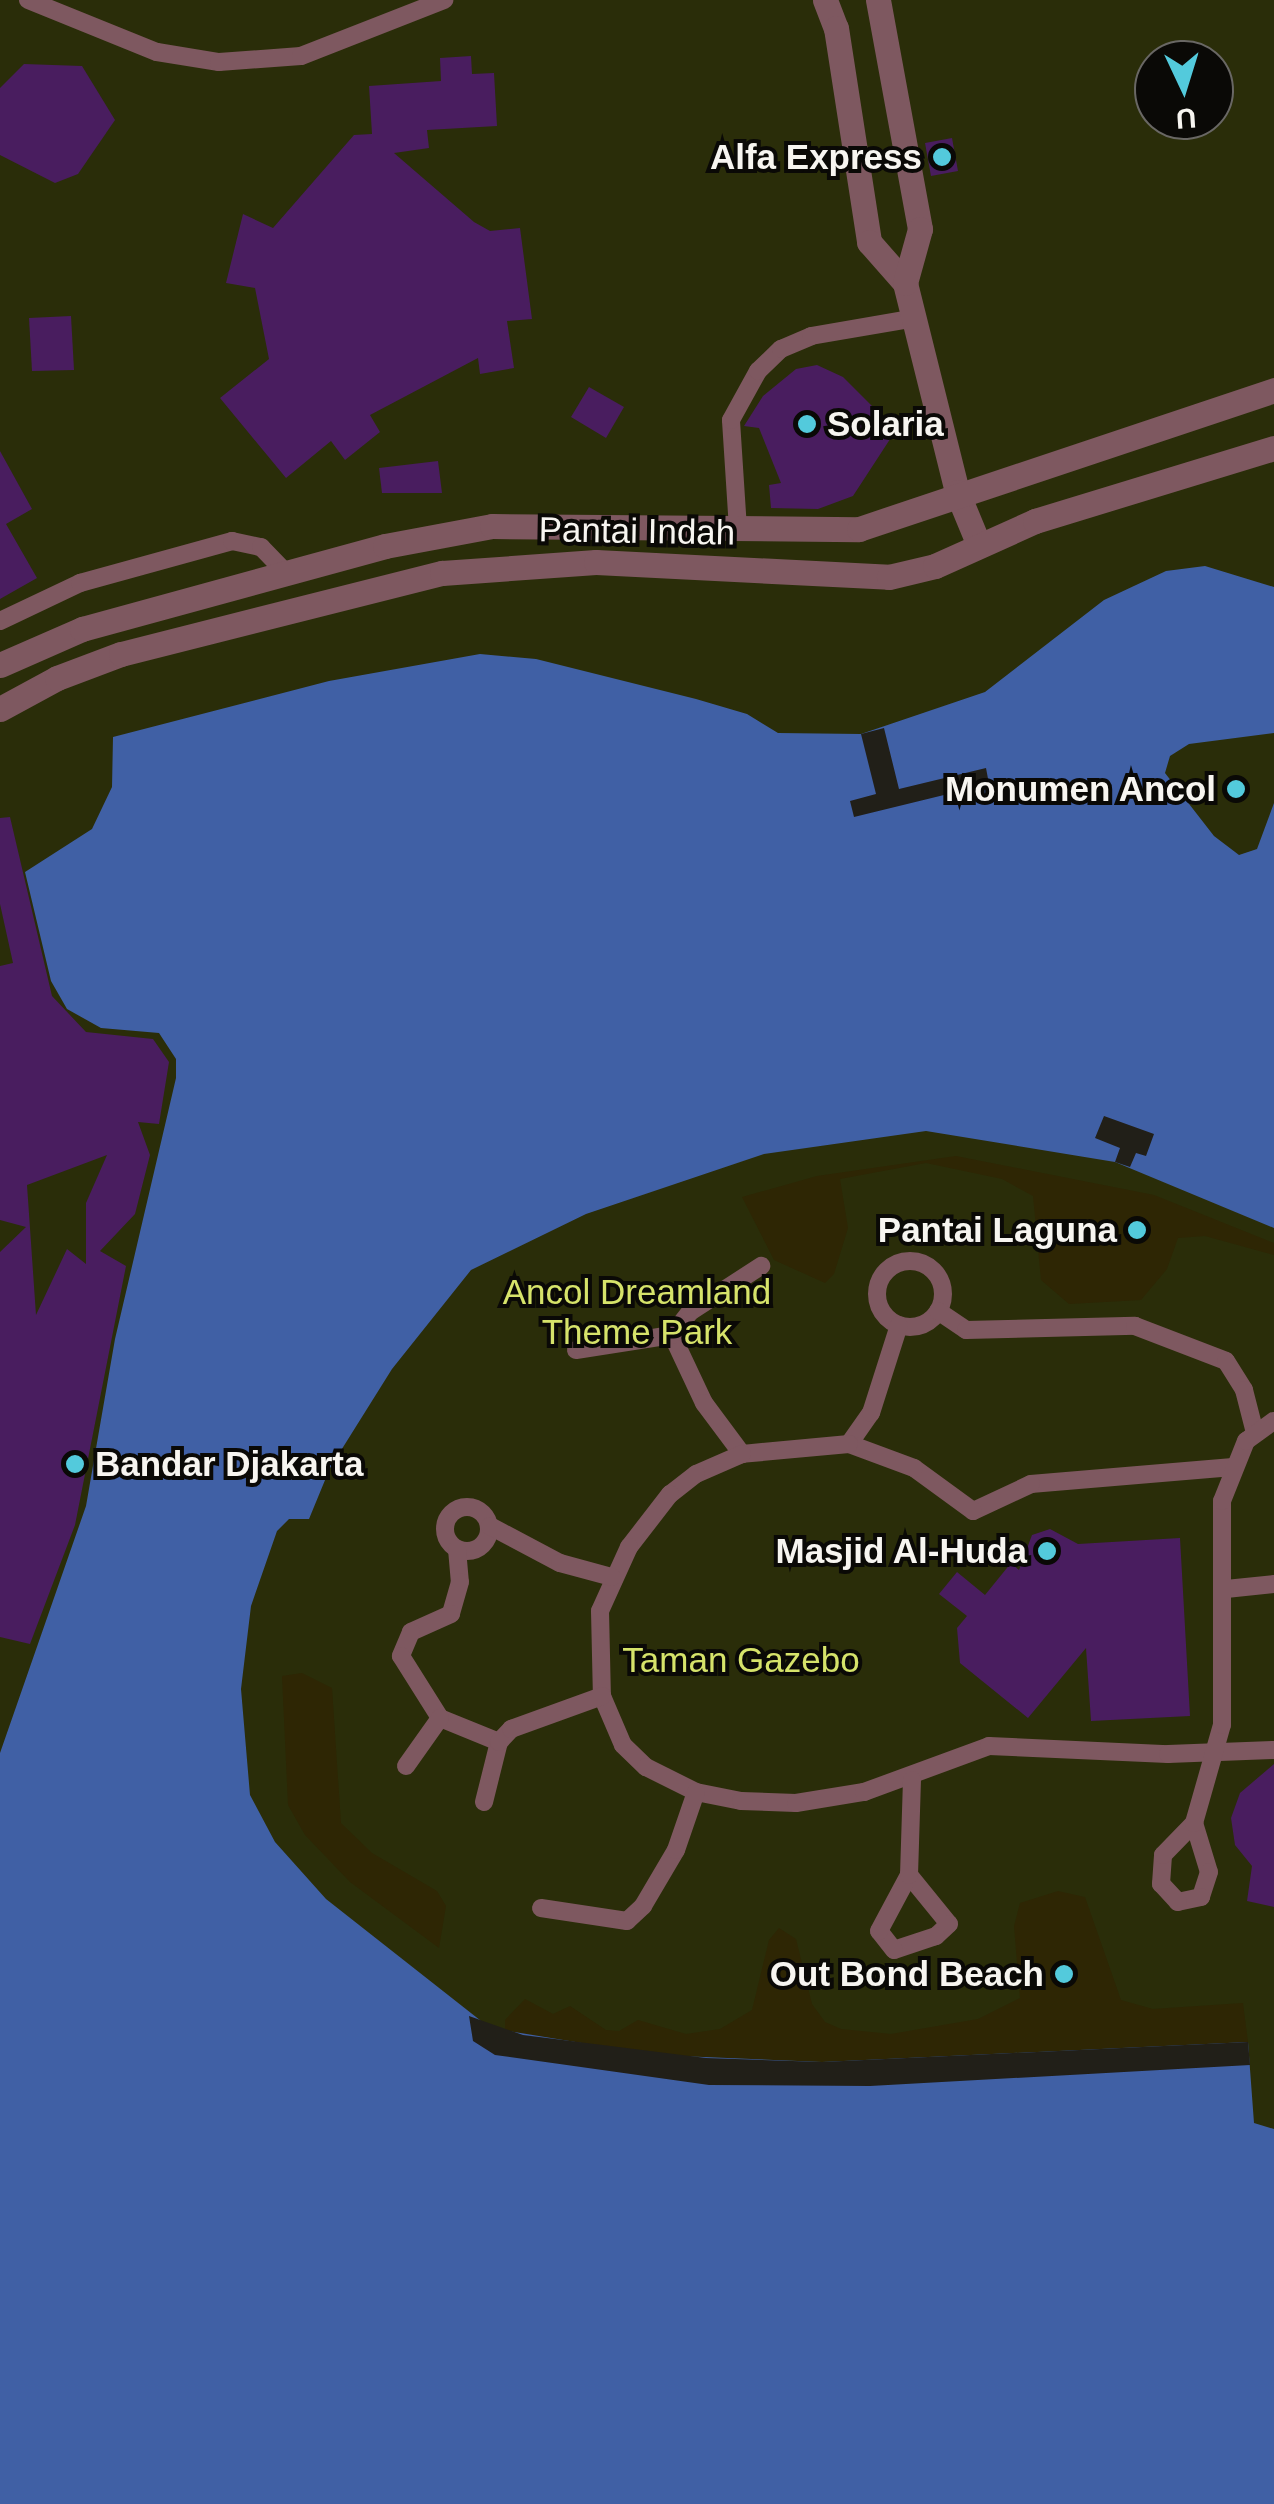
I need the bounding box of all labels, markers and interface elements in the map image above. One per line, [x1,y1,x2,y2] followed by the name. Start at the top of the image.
[1134,40,1234,140] north arrow
[1175,102,1197,135] text: U
[710,136,922,178] place label: Alfa Express
[931,146,953,168] marker: Alfa Express
[827,403,944,445] place label: Solaria
[796,413,818,435] marker: Solaria
[538,508,736,554] street label: Pantai Indah
[944,768,1216,810] place label: Monumen Ancol
[1225,778,1247,800] marker: Monumen Ancol
[878,1209,1117,1251] place label: Pantai Laguna
[1126,1219,1148,1241] marker: Pantai Laguna
[503,1271,771,1353] park label: Ancol Dreamland Theme Park
[95,1443,363,1485] place label: Bandar Djakarta
[64,1453,86,1475] marker: Bandar Djakarta
[774,1530,1027,1572] place label: Masjid Al-Huda
[1036,1540,1058,1562] marker: Masjid Al-Huda
[622,1639,860,1681] park label: Taman Gazebo
[770,1953,1044,1995] place label: Out Bond Beach
[1053,1963,1075,1985] marker: Out Bond Beach

